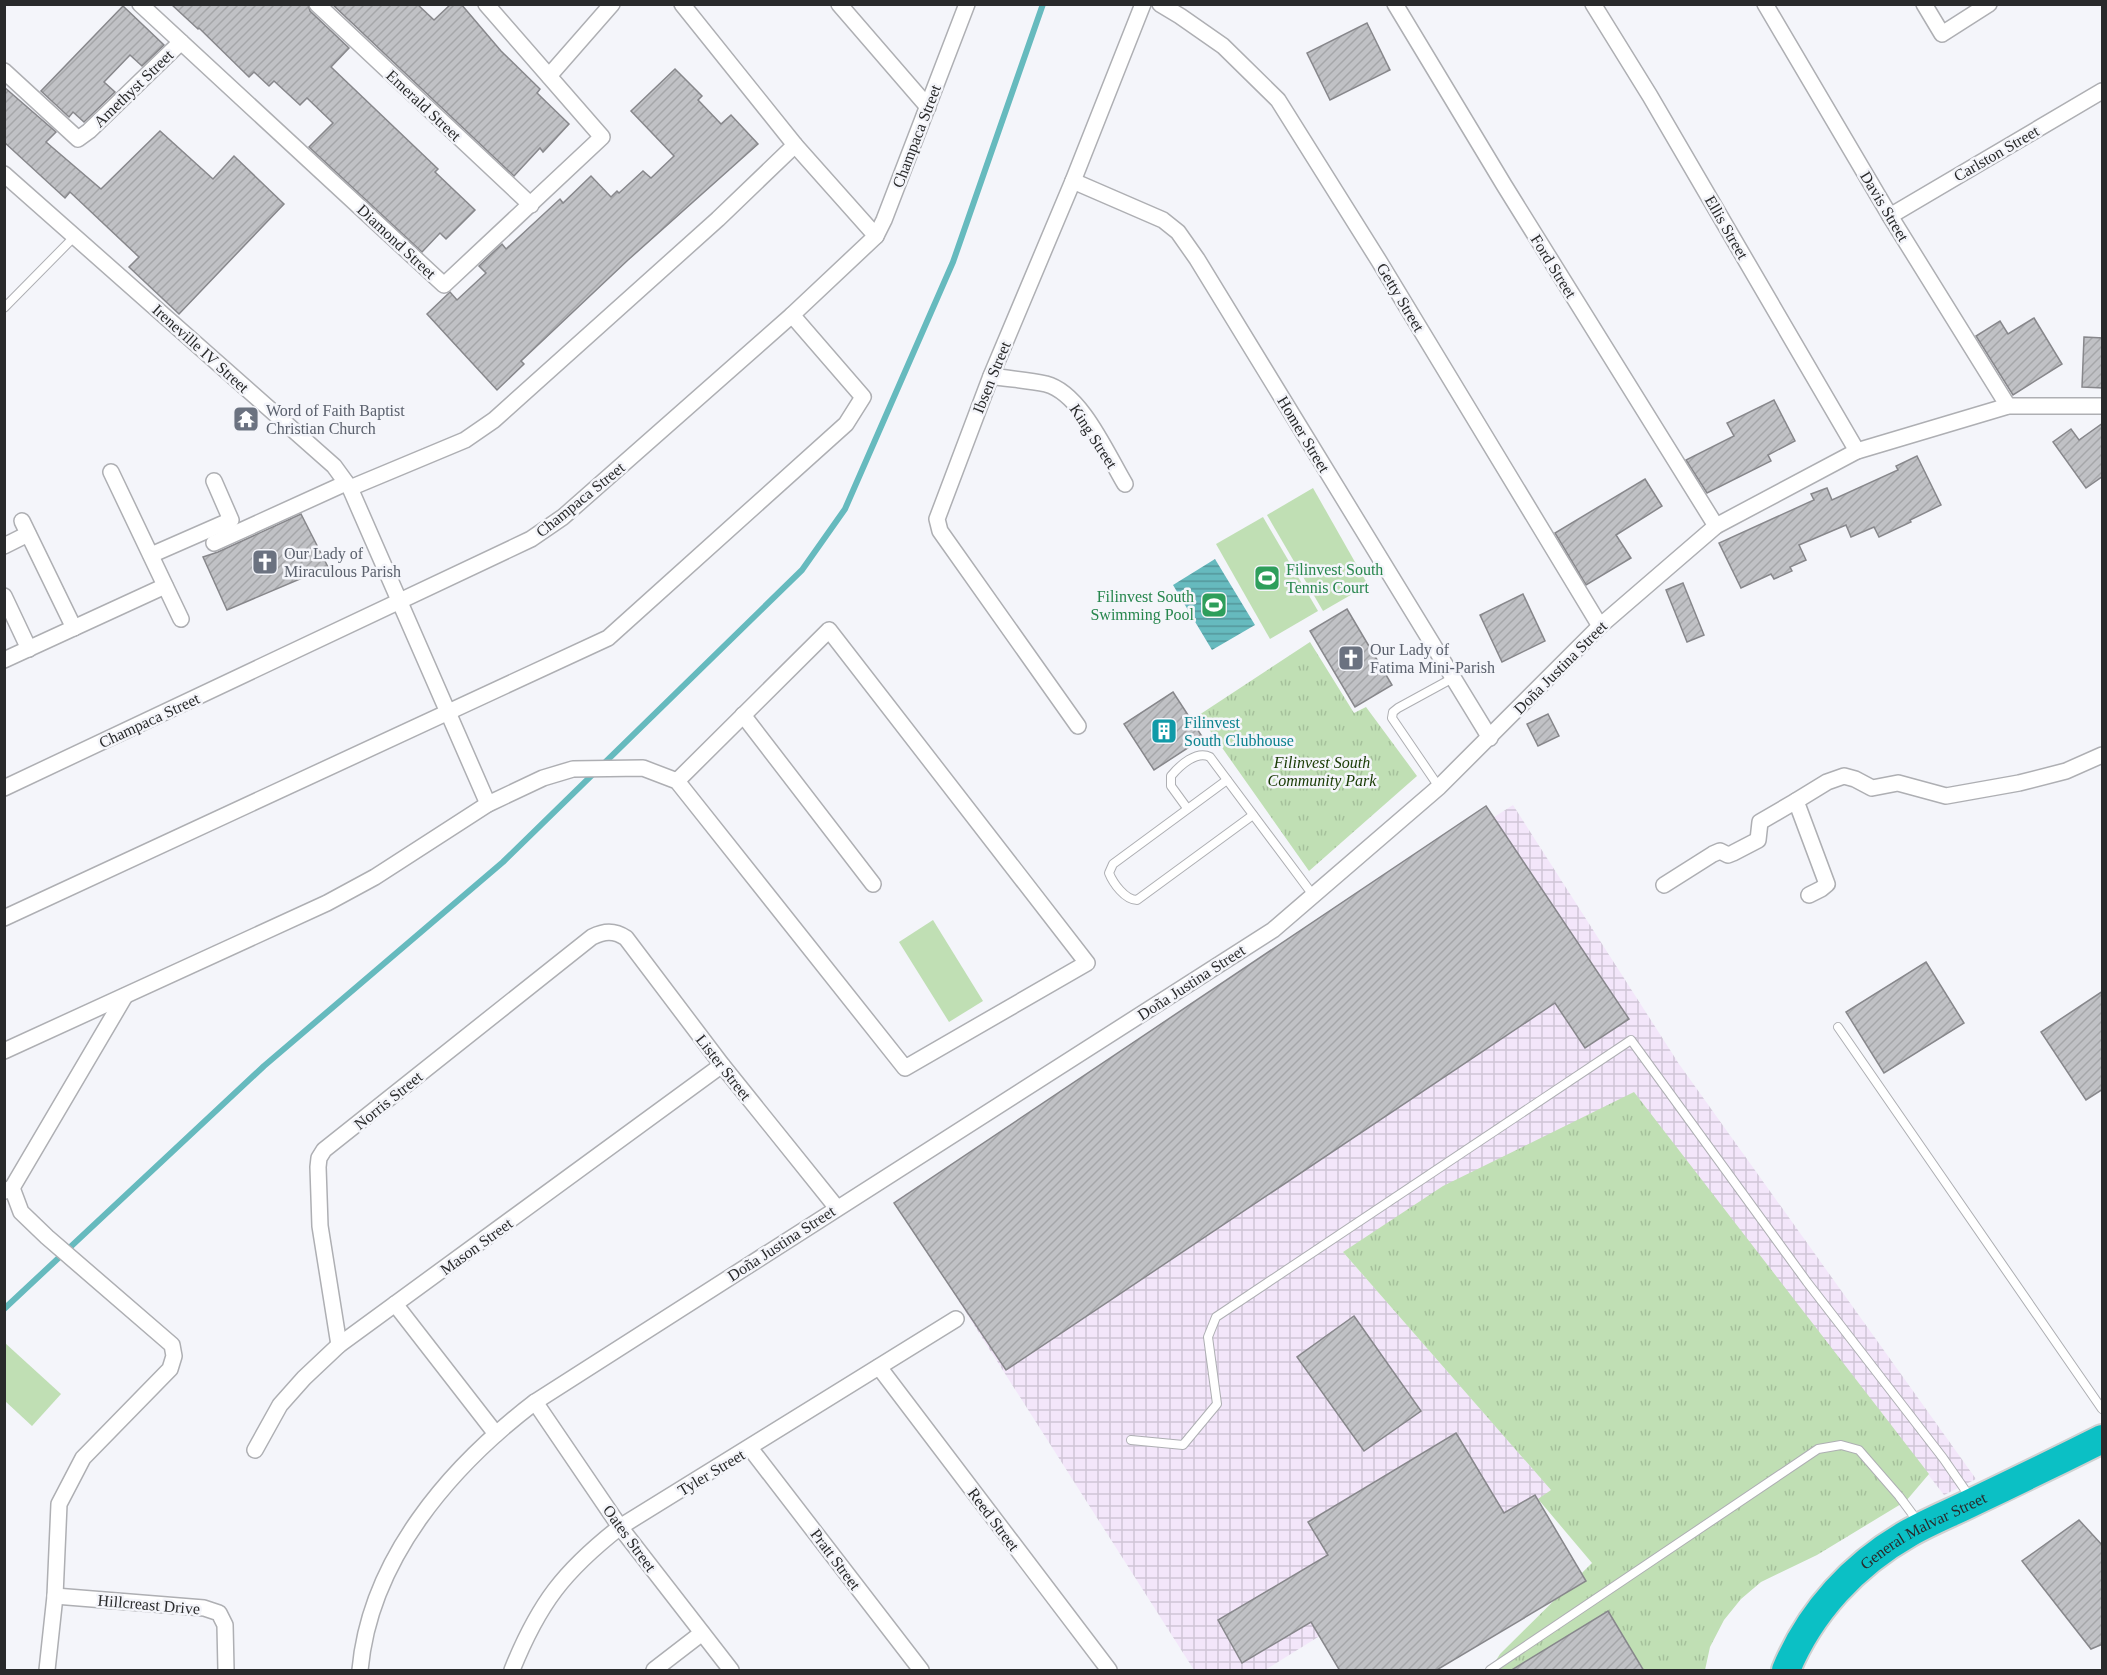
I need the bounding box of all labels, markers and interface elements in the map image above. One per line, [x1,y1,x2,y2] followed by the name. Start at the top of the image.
[90,46,178,131] street label: Amethyst Street
[383,67,465,145] street label: Emerald Street
[889,82,945,190] street label: Champaca Street
[1951,122,2042,185] street label: Carlston Street
[1857,168,1912,245] street label: Davis Street
[1702,192,1752,263] street label: Ellis Street
[354,201,440,282] street label: Diamond Street
[1527,231,1580,302] street label: Ford Street
[1373,260,1428,336] street label: Getty Street
[149,301,253,396] street label: Ireneville IV Street
[969,338,1014,416] street label: Ibsen Street
[1274,393,1333,476] street label: Homer Street
[1066,401,1121,473] street label: King Street
[266,402,405,437] place label: Word of Faith Baptist Christian Church
[231,404,261,434] temple icon: Word of Faith Baptist Christian Church
[533,458,629,541] street label: Champaca Street
[284,545,401,580] place label: Our Lady of Miraculous Parish
[250,547,280,577] church icon: Our Lady of Miraculous Parish
[1286,561,1383,596] place label: Filinvest South Tennis Court
[1252,563,1282,593] sports icon: Filinvest South Tennis Court
[1090,588,1195,624] place label: Filinvest South Swimming Pool
[1199,590,1229,620] sports icon: Filinvest South Swimming Pool
[1510,617,1611,717] street label: Doña Justina Street
[1370,641,1495,676] place label: Our Lady of Fatima Mini-Parish
[1336,643,1366,673] church icon: Our Lady of Fatima Mini-Parish
[96,690,203,752] street label: Champaca Street
[1184,714,1294,749] place label: Filinvest South Clubhouse
[1149,716,1179,746] building icon: Filinvest South Clubhouse
[1268,754,1377,790] park label: Filinvest South Community Park
[1134,941,1249,1023] street label: Doña Justina Street
[693,1031,755,1104] street label: Lister Street
[351,1068,426,1133] street label: Norris Street
[724,1202,839,1284] street label: Doña Justina Street
[437,1214,516,1278] street label: Mason Street
[675,1446,749,1500] street label: Tyler Street
[964,1485,1023,1554] street label: Reed Street
[1857,1489,1989,1573] street label: General Malvar Street
[600,1502,660,1575] street label: Oates Street
[807,1526,864,1593] street label: Pratt Street
[97,1592,201,1617] street label: Hillcreast Drive

